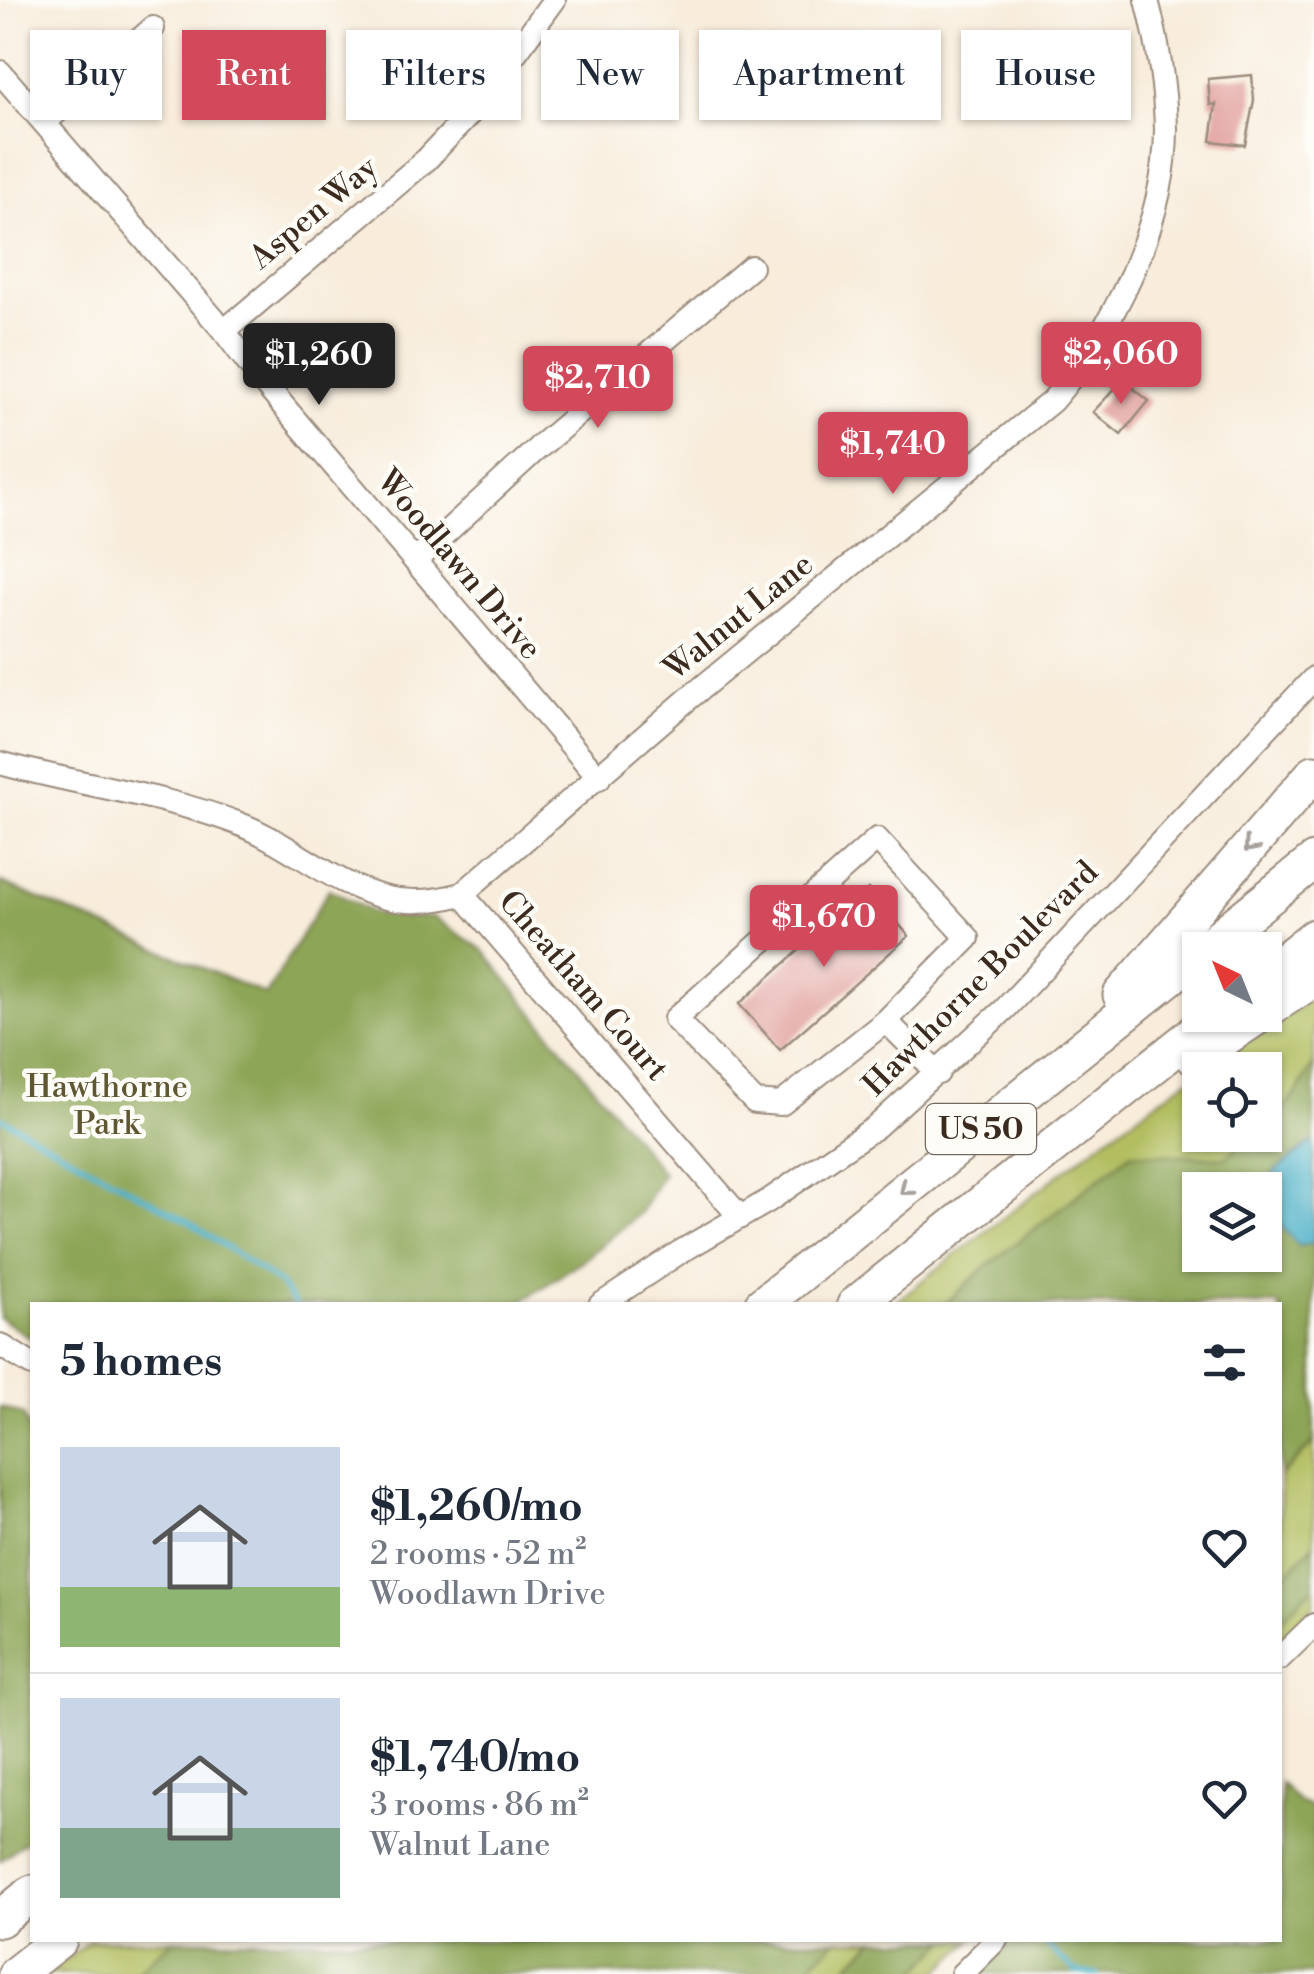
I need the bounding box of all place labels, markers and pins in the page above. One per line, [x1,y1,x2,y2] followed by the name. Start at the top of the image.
[1040,322,1202,407] pin: $2,060
[238,323,400,408] pin: $1,260
[517,346,679,431] pin: $2,710
[812,412,974,497] pin: $1,740
[743,885,905,970] pin: $1,670

